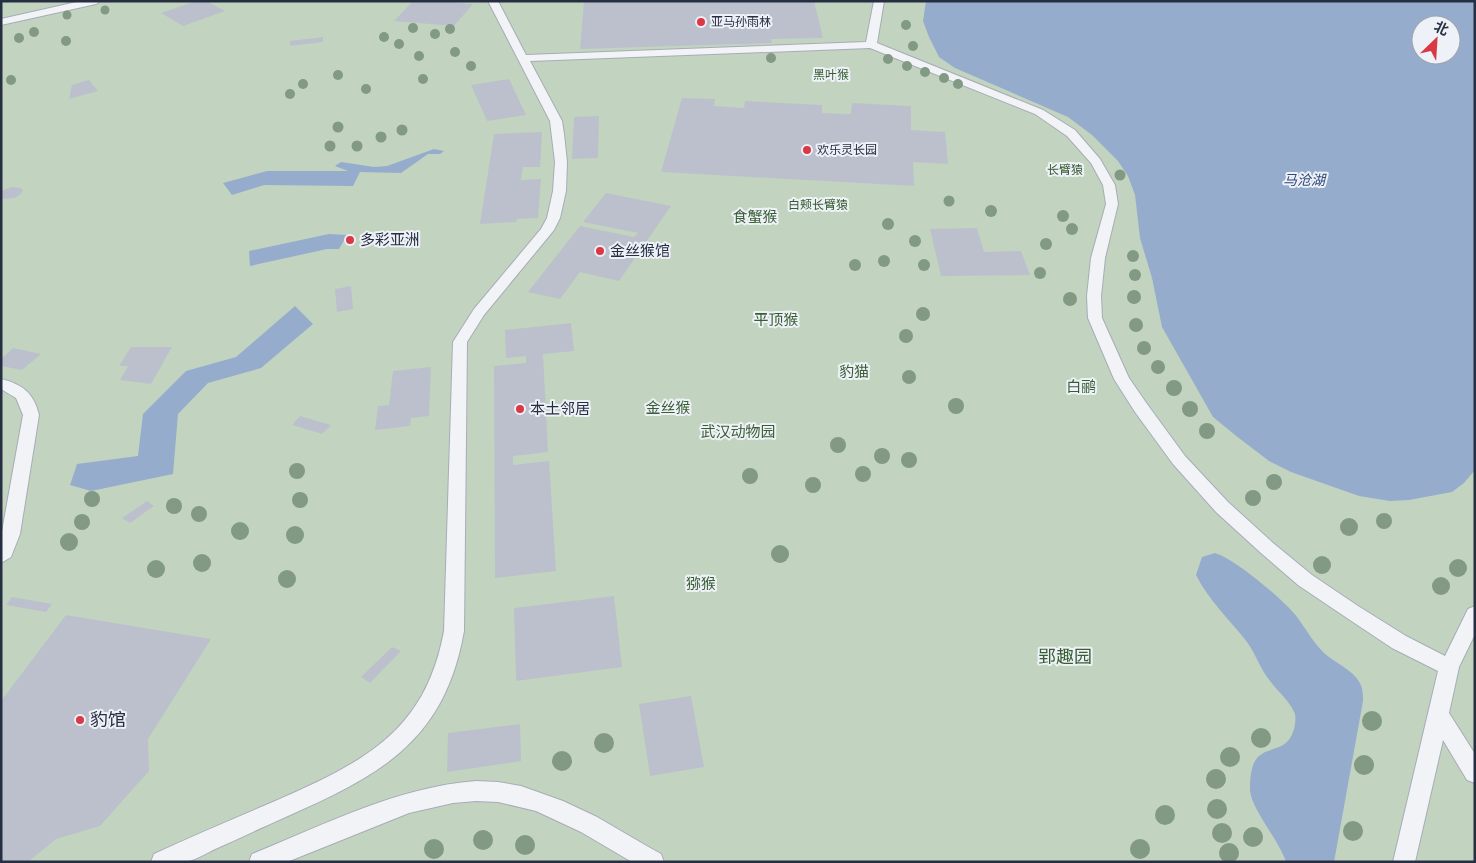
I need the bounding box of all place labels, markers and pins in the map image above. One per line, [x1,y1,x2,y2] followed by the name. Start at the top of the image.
[711,15,771,30] place label: 亚马孙雨林
[695,16,707,28] marker: 亚马孙雨林
[817,143,877,158] place label: 欢乐灵长园
[801,144,813,156] marker: 欢乐灵长园
[360,231,420,249] place label: 多彩亚洲
[344,234,356,246] marker: 多彩亚洲
[610,242,670,260] place label: 金丝猴馆
[594,245,606,257] marker: 金丝猴馆
[530,400,590,418] place label: 本土邻居
[514,403,526,415] marker: 本土邻居
[90,709,126,731] place label: 豹馆
[74,714,86,726] marker: 豹馆

